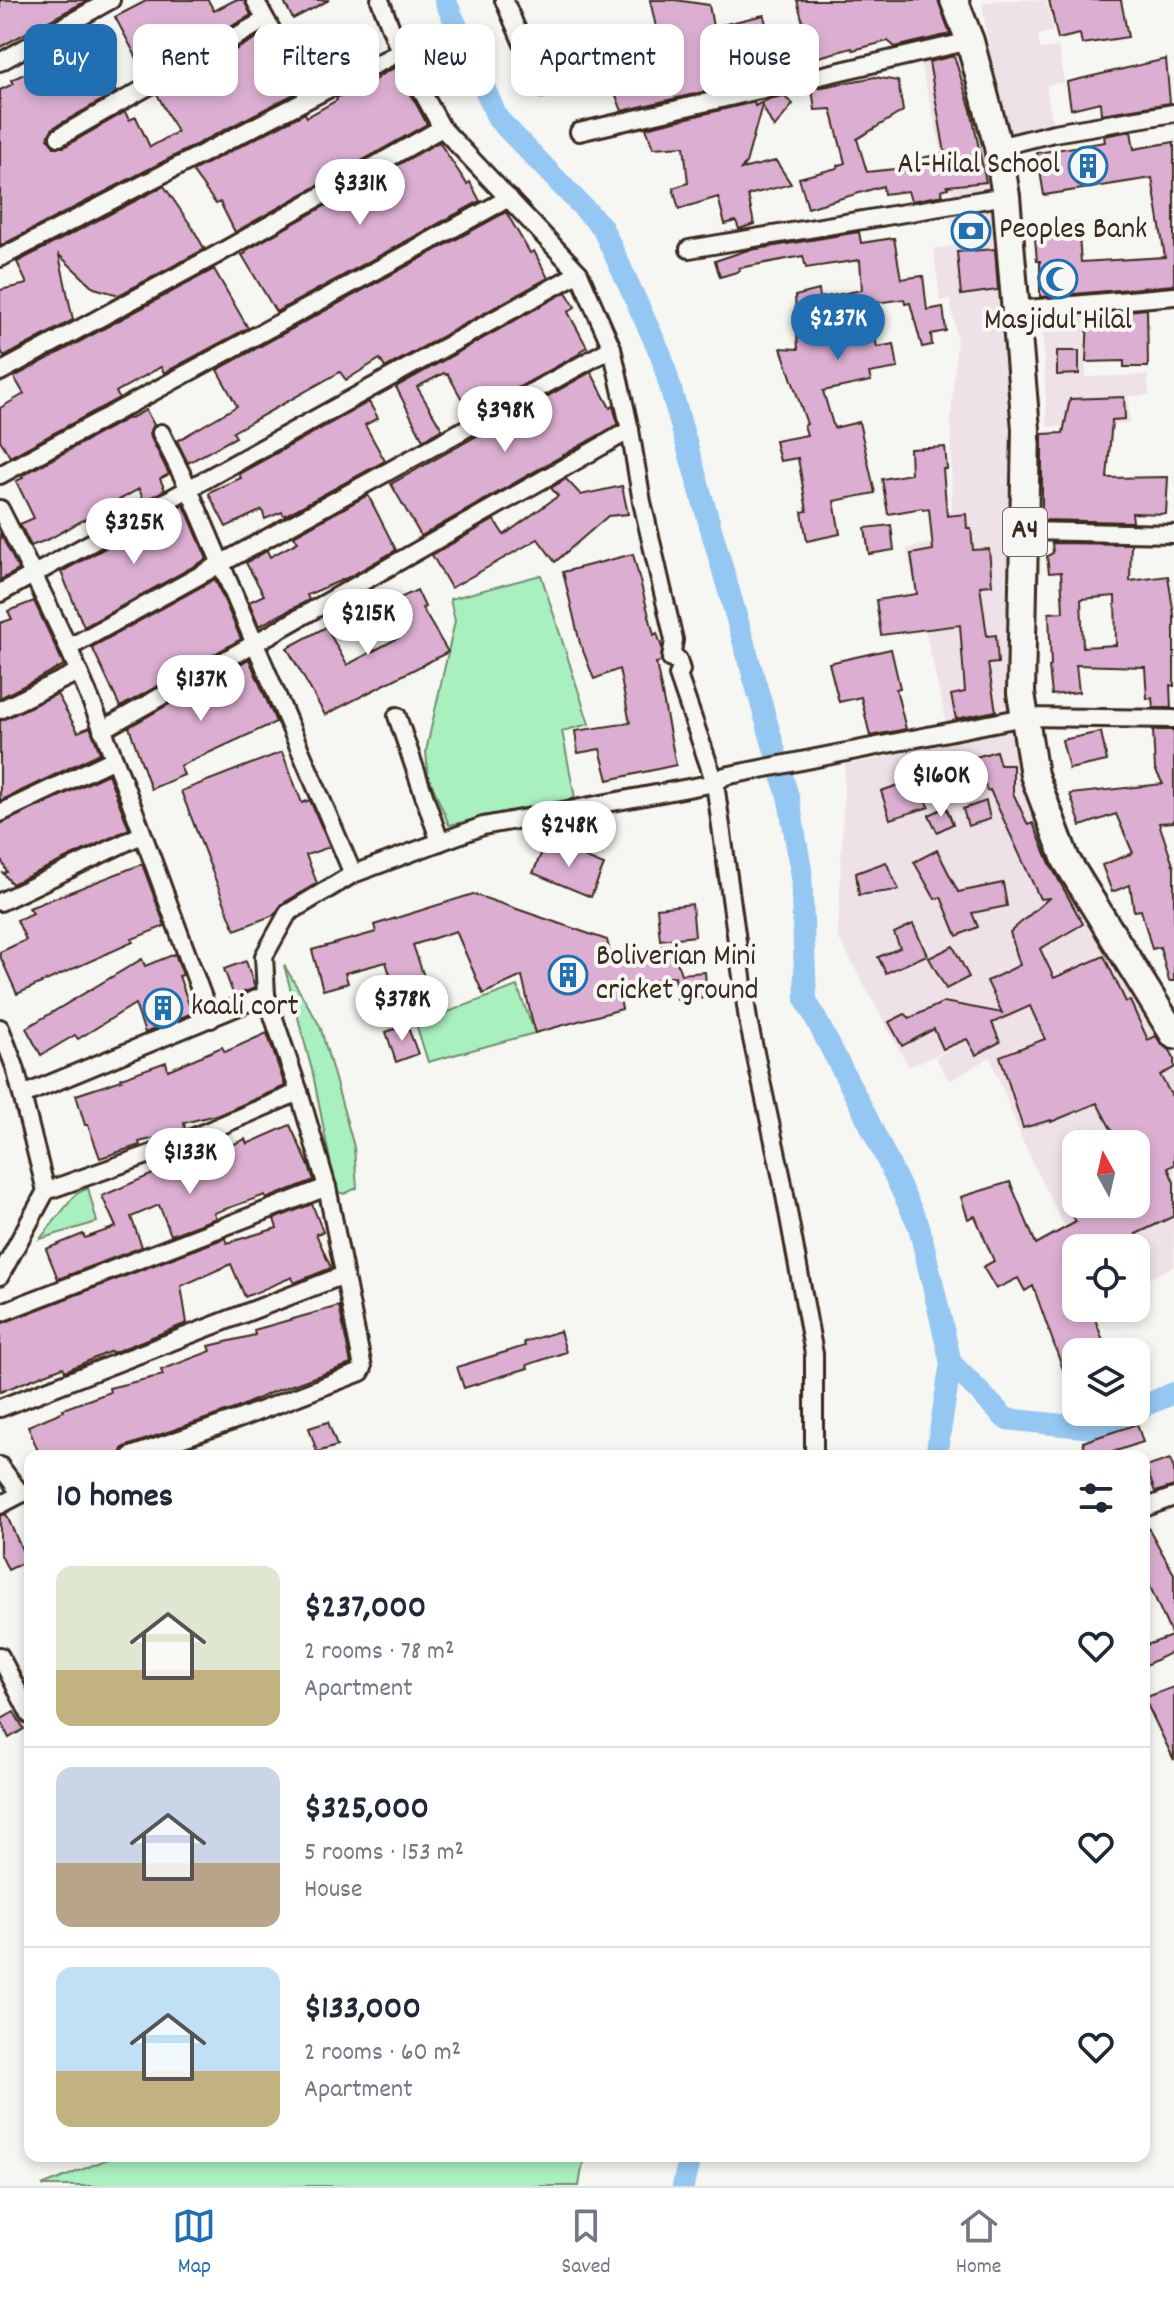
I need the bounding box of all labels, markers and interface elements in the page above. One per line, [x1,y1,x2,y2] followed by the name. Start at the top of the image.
[24,24,117,96] chip: Buy
[133,24,238,96] chip: Rent
[254,24,379,96] chip: Filters
[395,24,495,96] chip: New
[511,24,684,96] chip: Apartment
[700,24,819,96] chip: House
[897,145,1060,188] place label: Al-Hilal School
[1067,145,1109,187] building icon: Al-Hilal School
[304,159,416,227] pin: $331K
[333,166,387,203] text: $331K
[950,210,992,252] bank icon: Peoples Bank
[999,210,1147,253] place label: Peoples Bank
[1037,258,1079,300] mosque icon: Masjidul Hilal
[782,294,894,362] pin: $237K
[809,301,867,338] text: $237K
[984,301,1132,344] place label: Masjidul Hilal
[449,386,561,454] pin: $398K
[475,393,535,430] text: $398K
[78,498,190,566] pin: $325K
[104,505,164,542] text: $325K
[1003,508,1047,556] road number: A4
[312,589,424,657] pin: $215K
[341,596,395,633] text: $215K
[145,655,257,723] pin: $137K
[175,662,227,699] text: $137K
[885,751,997,819] pin: $160K
[912,758,970,795] text: $160K
[513,801,625,869] pin: $248K
[540,808,598,845] text: $248K
[596,937,759,1014] place label: Boliverian Mini cricket ground
[547,954,589,996] building icon: Boliverian Mini cricket ground
[346,975,458,1043] pin: $378K
[373,982,431,1019] text: $378K
[142,987,184,1029] building icon: kaali cort
[191,987,299,1030] place label: kaali cort
[134,1128,246,1196] pin: $133K
[1062,1130,1150,1218] north arrow
[1062,1130,1150,1426] map controls
[163,1135,217,1172] text: $133K
[1062,1234,1150,1322] button: locate
[1062,1338,1150,1426] button: layers
[56,1474,173,1523] text: 10 homes
[1074,1476,1118,1520] icon: filters
[304,1585,426,1634] text: $237,000
[120,1598,216,1694] icon: home
[1074,1624,1118,1668] icon: heart
[304,1634,454,1671] text: 2 rooms · 78 m²
[304,1671,413,1708] text: Apartment
[304,1786,429,1835] text: $325,000
[120,1799,216,1895] icon: home
[1074,1825,1118,1869] icon: heart
[304,1835,464,1872] text: 5 rooms · 153 m²
[304,1872,362,1909] text: House
[304,1986,421,2035] text: $133,000
[120,1999,216,2095] icon: home
[1074,2025,1118,2069] icon: heart
[304,2035,461,2072] text: 2 rooms · 60 m²
[304,2072,413,2109] text: Apartment
[172,2204,216,2283] tab: Map
[561,2204,611,2283] tab: Saved
[956,2204,1001,2283] tab: Home

